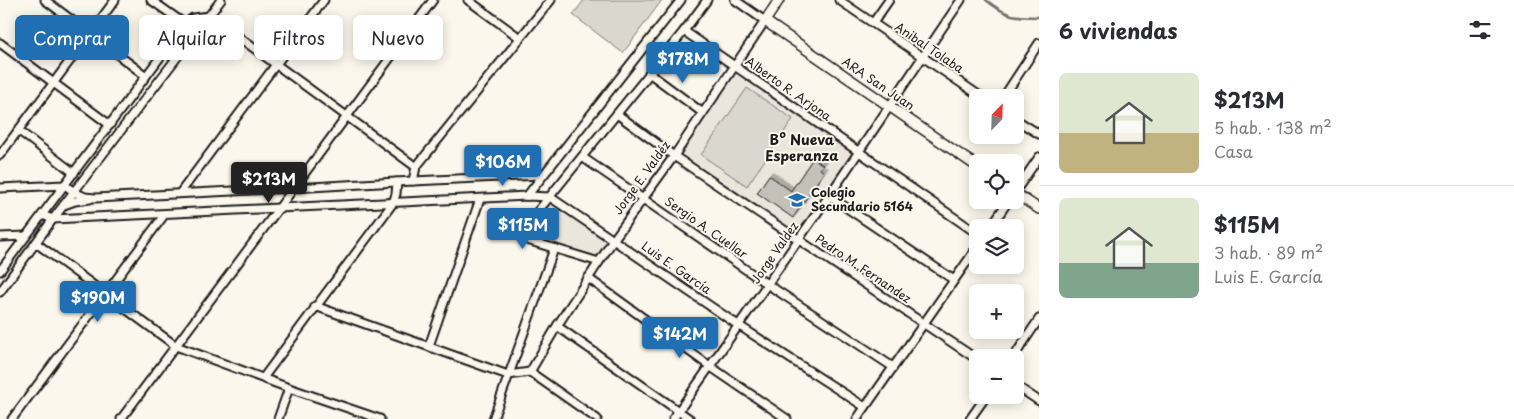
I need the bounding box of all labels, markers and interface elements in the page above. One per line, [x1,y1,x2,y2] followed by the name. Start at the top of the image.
[1059,14,1178,46] text: 6 viviendas
[15,15,129,60] chip: Comprar
[139,15,244,60] chip: Alquilar
[254,15,343,60] chip: Filtros
[353,15,443,60] chip: Nuevo
[1466,16,1494,44] icon: filters
[892,17,968,77] street label: Anibal Tolaba
[648,42,718,84] pin: $178M
[657,46,709,70] text: $178M
[742,52,836,125] street label: Alberto R. Arjona
[839,52,918,114] street label: ARA San Juan
[1214,83,1285,115] text: $213M
[969,89,1024,144] north arrow
[969,89,1024,404] map controls
[1099,93,1159,153] icon: home
[1214,115,1332,139] text: 5 hab. · 138 m²
[765,129,839,166] district label: Bº Nueva Esperanza
[608,137,674,218] street label: Jorge E. Valdéz
[1214,139,1253,163] text: Casa
[468,144,538,187] pin: $106M
[475,149,531,173] text: $106M
[969,154,1024,209] button: locate
[234,162,304,204] pin: $213M
[242,166,296,190] text: $213M
[811,183,913,215] place label: Colegio Secundario 5164
[787,190,807,210] school or university icon: Colegio Secundario 5164
[662,192,752,263] street label: Sergio A. Cuellar
[488,208,558,250] pin: $115M
[1214,208,1280,240] text: $115M
[498,212,548,236] text: $115M
[746,217,802,287] street label: Jorge Valdez
[1099,218,1159,278] icon: home
[969,219,1024,274] button: layers
[812,229,915,307] street label: Pedro M. Fernandez
[638,236,715,298] street label: Luis E. García
[1214,240,1323,264] text: 3 hab. · 89 m²
[1214,264,1322,288] text: Luis E. García
[63,280,133,323] pin: $190M
[969,284,1024,339] button: +
[71,285,125,309] text: $190M
[645,316,715,359] pin: $142M
[653,321,707,345] text: $142M
[969,349,1024,404] button: −

